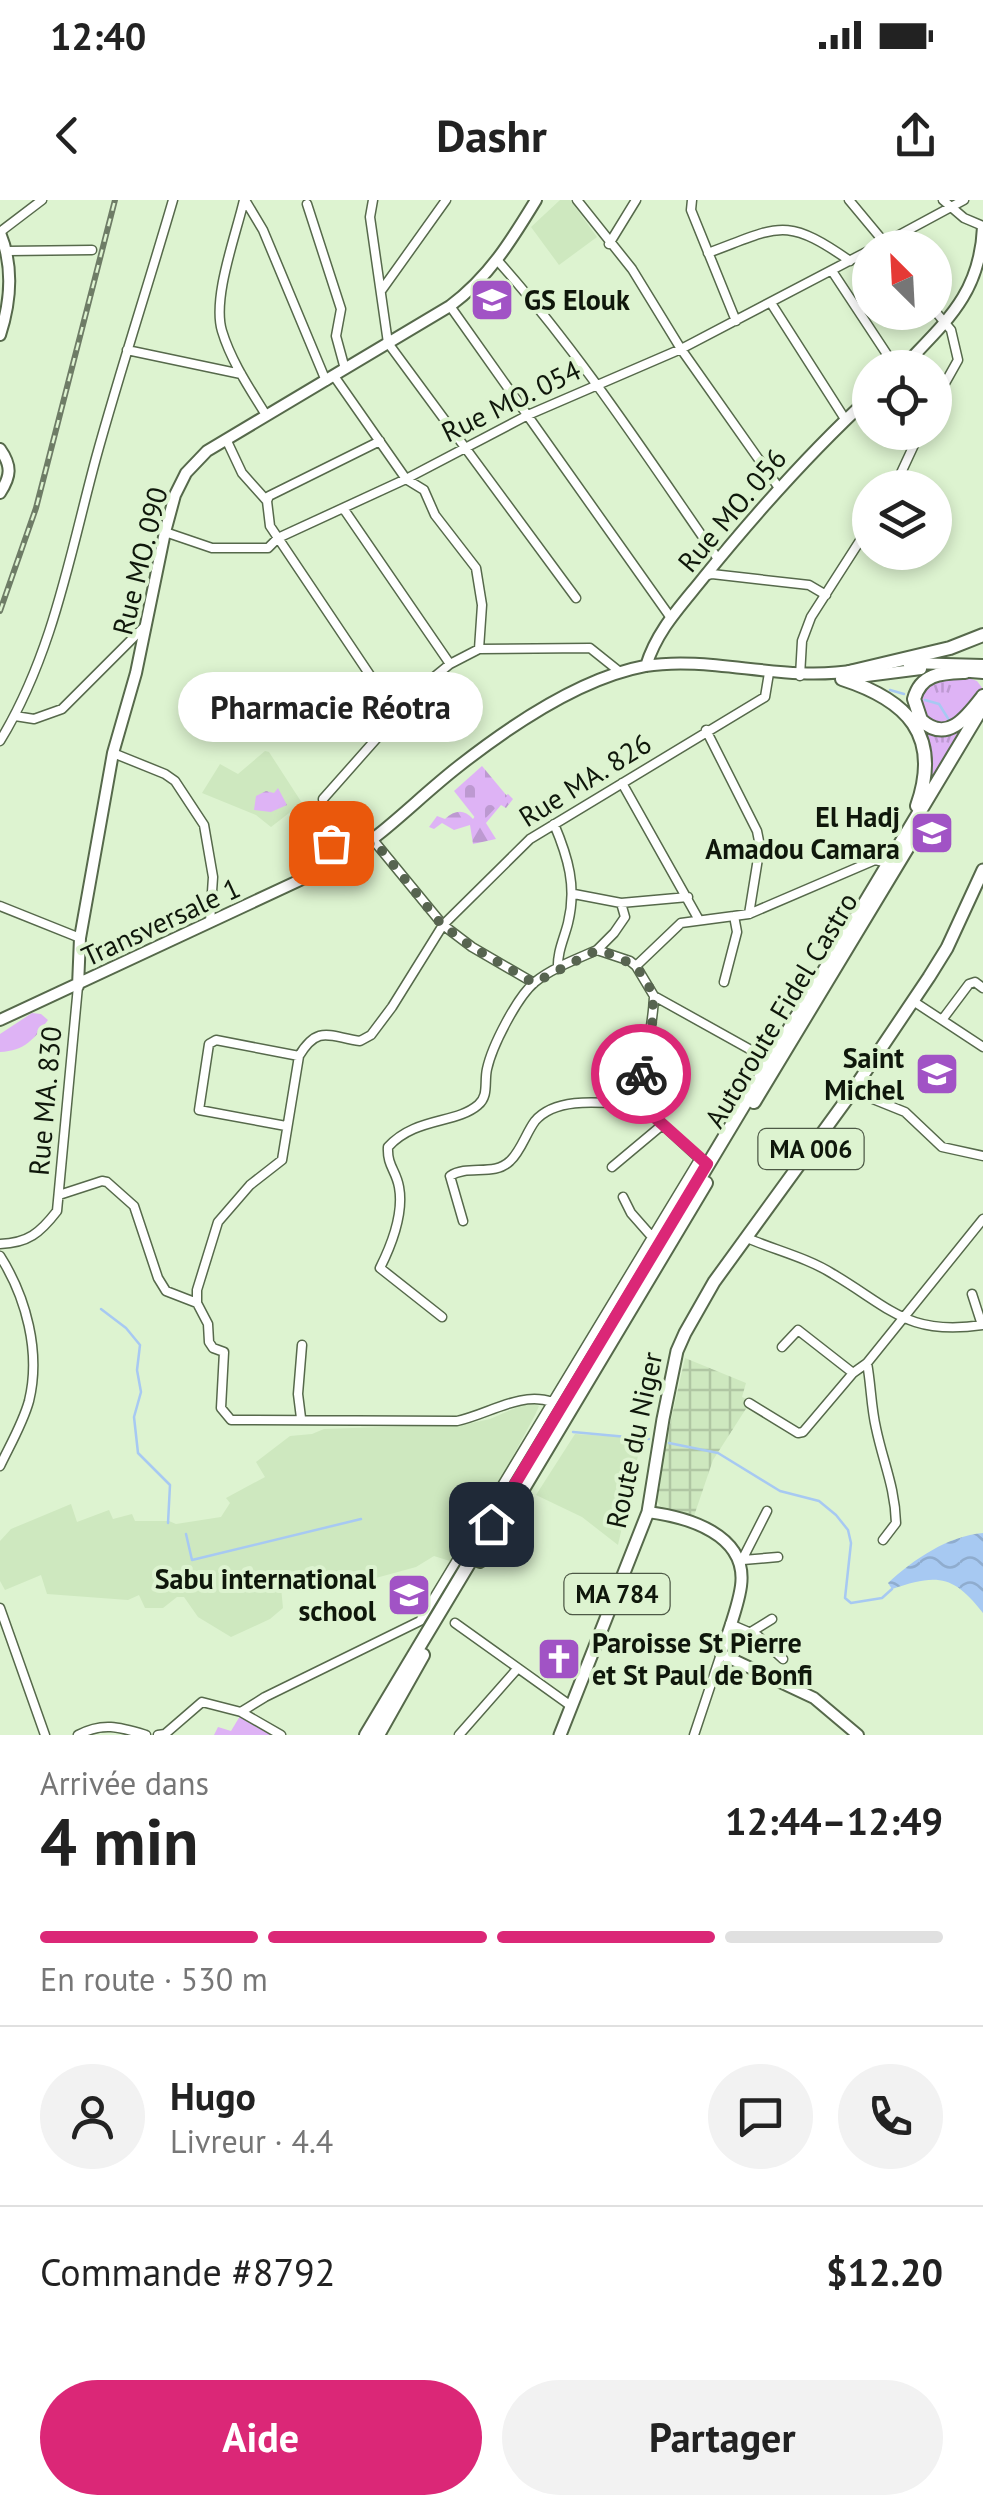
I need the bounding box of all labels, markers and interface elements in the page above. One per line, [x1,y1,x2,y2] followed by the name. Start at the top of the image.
[50,11,146,60] text: 12:40
[436,106,547,164] text: Dashr
[40,108,95,163] icon: back
[888,108,943,163] icon: share
[852,230,952,330] north arrow
[852,230,952,570] map controls
[469,277,515,323] school or university icon: GS Elouk
[524,281,630,318] place label: GS Elouk
[852,350,952,450] button: locate
[435,351,587,450] street label: Rue MO. 054
[669,440,794,579] street label: Rue MO. 056
[852,470,952,570] button: layers
[103,483,176,638] street label: Rue MO. 090
[178,673,484,743] callout: Pharmacie Réotra
[210,686,451,728] text: Pharmacie Réotra
[512,724,658,835] street label: Rue MA. 826
[705,798,900,867] place label: El Hadj Amadou Camara
[289,801,374,886] pin
[909,810,955,856] school or university icon: El Hadj Amadou Camara
[304,816,359,871] icon: bag
[76,869,246,974] street label: Transversale 1
[696,885,866,1134] street label: Autoroute Fidel Castro
[591,1024,691,1124] courier
[20,1025,69,1177] street label: Rue MA. 830
[824,1039,905,1108] place label: Saint Michel
[614,1047,669,1102] icon: bike
[914,1051,960,1097] school or university icon: Saint Michel
[758,1129,864,1169] road number: MA 006
[597,1348,670,1531] street label: Route du Niger
[449,1482,534,1567] pin
[464,1497,519,1552] icon: home
[155,1560,377,1629] place label: Sabu international school
[386,1572,432,1618] school or university icon: Sabu international school
[564,1574,670,1614] road number: MA 784
[592,1624,813,1693] place label: Paroisse St Pierre et St Paul de Bonfi
[536,1636,582,1682] church icon: Paroisse St Pierre et St Paul de Bonfi
[40,1762,209,1804] text: Arrivée dans
[725,1796,943,1845] text: 12:44–12:49
[40,1799,199,1883] text: 4 min
[40,1958,268,2000] text: En route · 530 m
[40,2064,145,2169] button: person
[708,2064,813,2169] button: chat
[838,2064,943,2169] button: phone
[170,2071,256,2120] text: Hugo
[170,2120,333,2162] text: Livreur · 4.4
[40,2247,336,2296] text: Commande #8792
[826,2247,943,2296] text: $12.20
[40,2380,482,2495] button: Aide
[502,2380,943,2495] button: Partager

